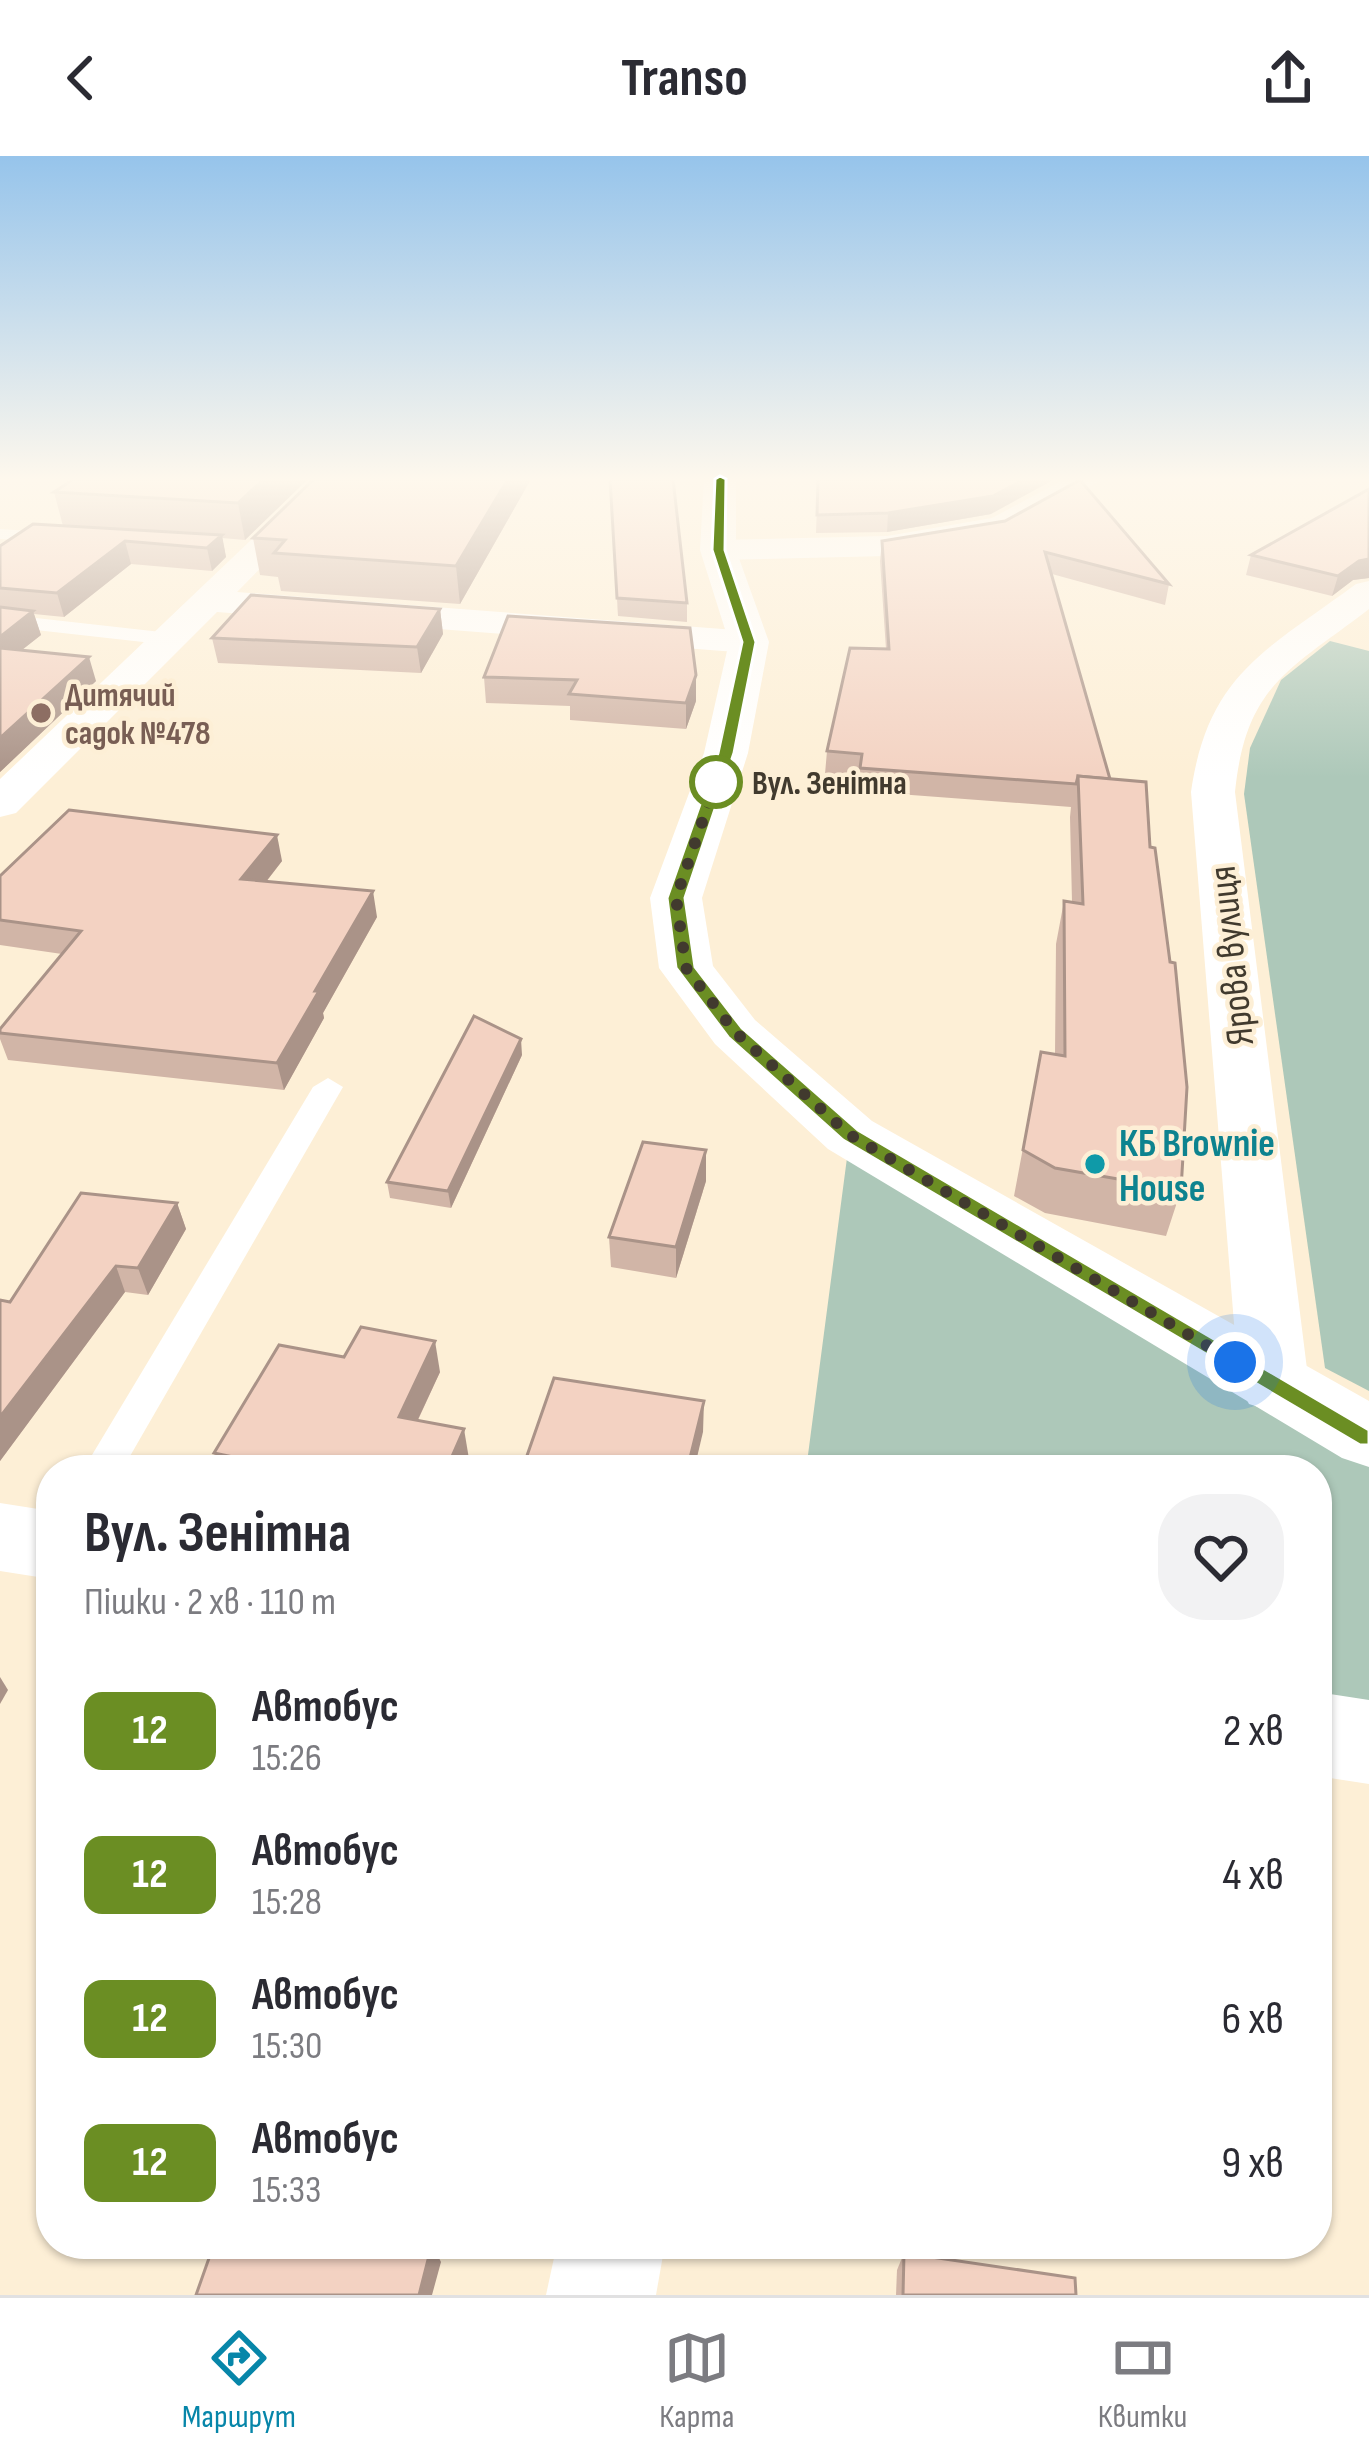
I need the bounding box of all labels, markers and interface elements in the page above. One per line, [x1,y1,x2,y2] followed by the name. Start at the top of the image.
[48,45,114,111] icon: back
[1255,45,1321,111] icon: share
[621,46,748,111] text: Transo
[65,676,211,754] place label: Дитячий садок №478
[28,700,54,726] marker: Дитячий садок №478
[691,757,741,807] marker: Вул. Зенітна
[752,764,907,804] place label: Вул. Зенітна
[1200,864,1265,1048] street label: Ярова вулиця
[1119,1121,1275,1213] place label: КБ Brownie House
[1082,1151,1108,1177] marker: КБ Brownie House
[1205,1332,1265,1392] your location
[1158,1494,1284,1620] button: heart
[84,1500,351,1568] text: Вул. Зенітна
[84,1579,336,1626] text: Пішки · 2 хв · 110 m
[252,1680,399,1735] text: Автобус
[1223,1704,1284,1759] text: 2 хв
[132,1705,168,1756] text: 12
[252,1735,322,1782] text: 15:26
[252,1824,399,1879] text: Автобус
[1222,1848,1284,1903] text: 4 хв
[132,1849,168,1900] text: 12
[252,1879,322,1926] text: 15:28
[252,1968,399,2023] text: Автобус
[1222,1992,1284,2047] text: 6 хв
[132,1993,168,2044] text: 12
[252,2023,322,2070] text: 15:30
[252,2112,399,2167] text: Автобус
[1221,2136,1284,2191] text: 9 хв
[132,2137,168,2188] text: 12
[252,2167,321,2214] text: 15:33
[182,2325,296,2437] tab: Маршрут
[659,2325,734,2437] tab: Карта
[1098,2325,1187,2437] tab: Квитки

